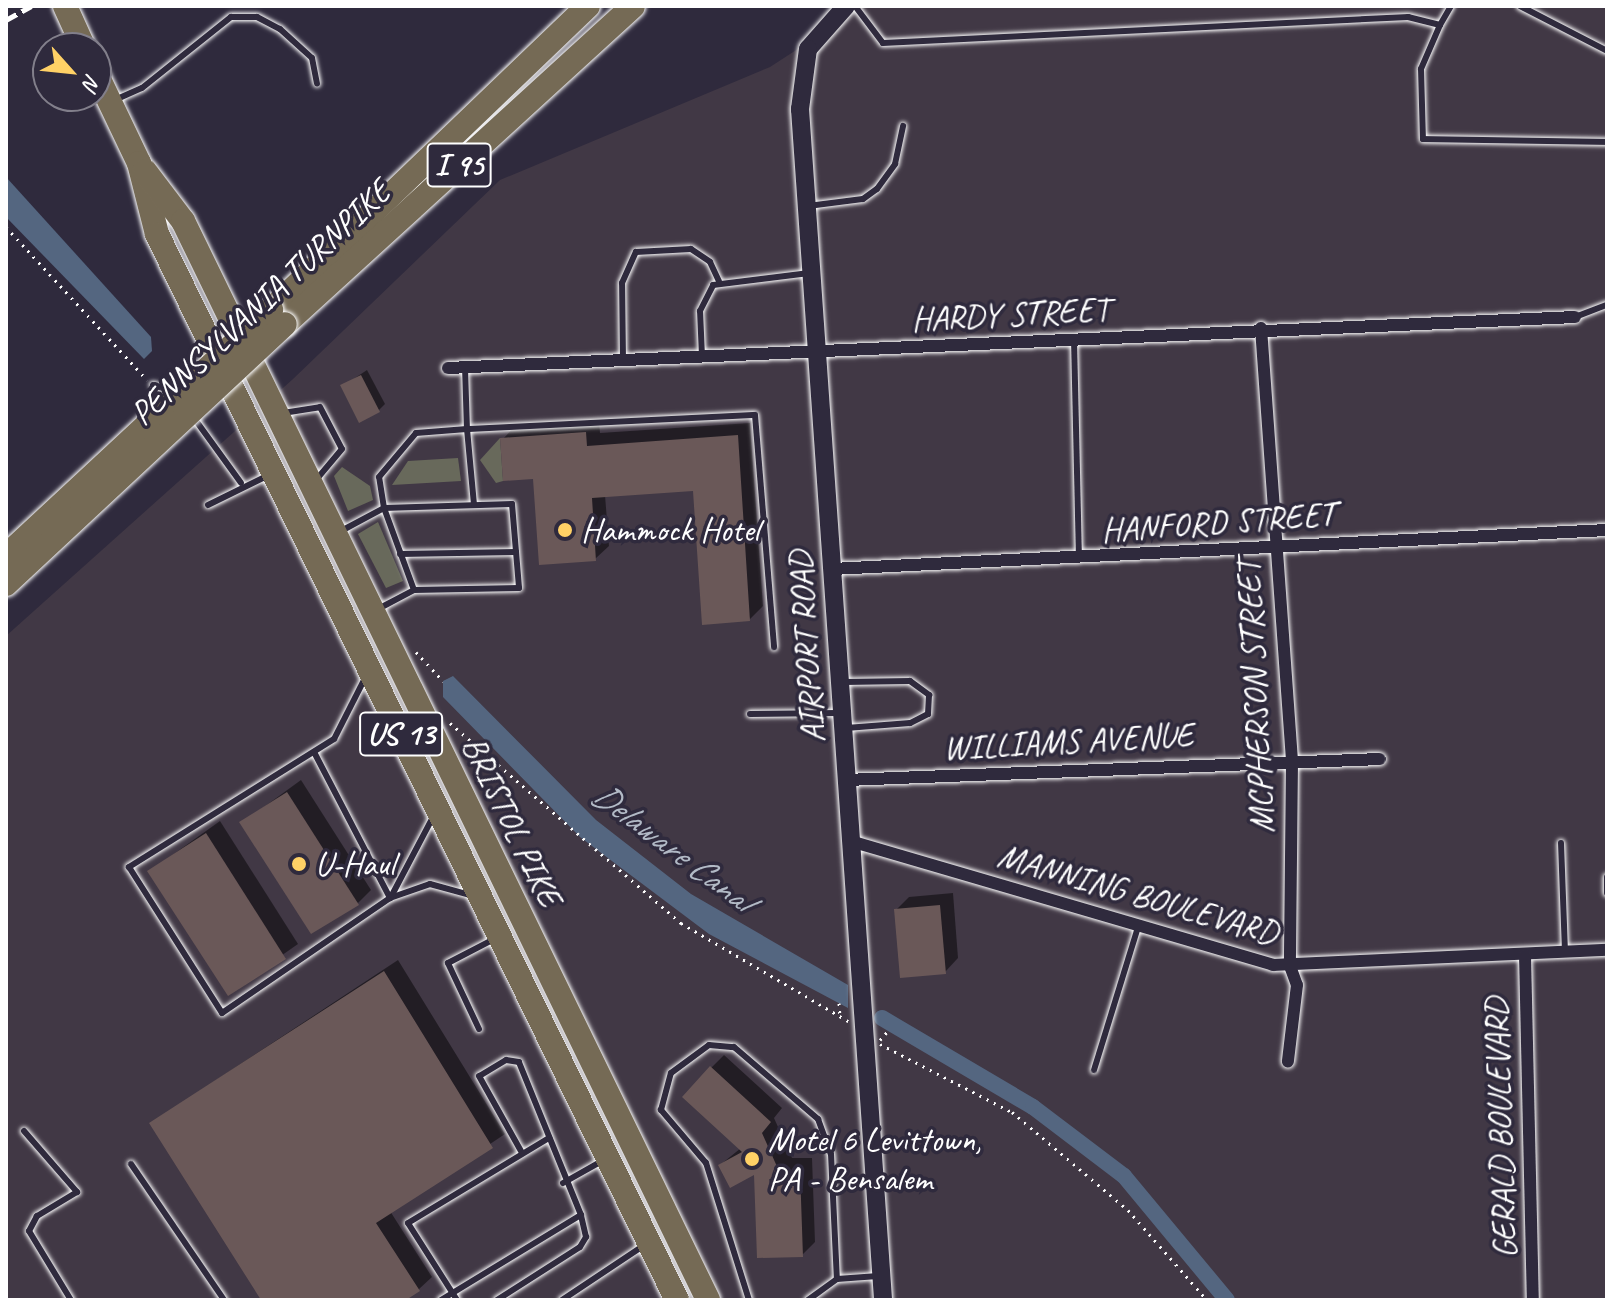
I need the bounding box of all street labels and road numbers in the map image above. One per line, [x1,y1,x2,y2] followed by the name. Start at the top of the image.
[425,137,493,193] road number: I 95
[122,172,398,432] street label: PENNSYLVANIA TURNPIKE
[911,288,1109,340] street label: HARDY STREET
[1100,493,1336,551] street label: HANFORD STREET
[779,549,833,745] street label: AIRPORT ROAD
[1228,560,1282,834] street label: MCPHERSON STREET
[359,706,443,762] road number: US 13
[943,714,1193,768] street label: WILLIAMS AVENUE
[453,730,571,912] street label: BRISTOL PIKE
[992,834,1284,954] street label: MANNING BOULEVARD
[1475,996,1525,1260] street label: GERALD BOULEVARD

